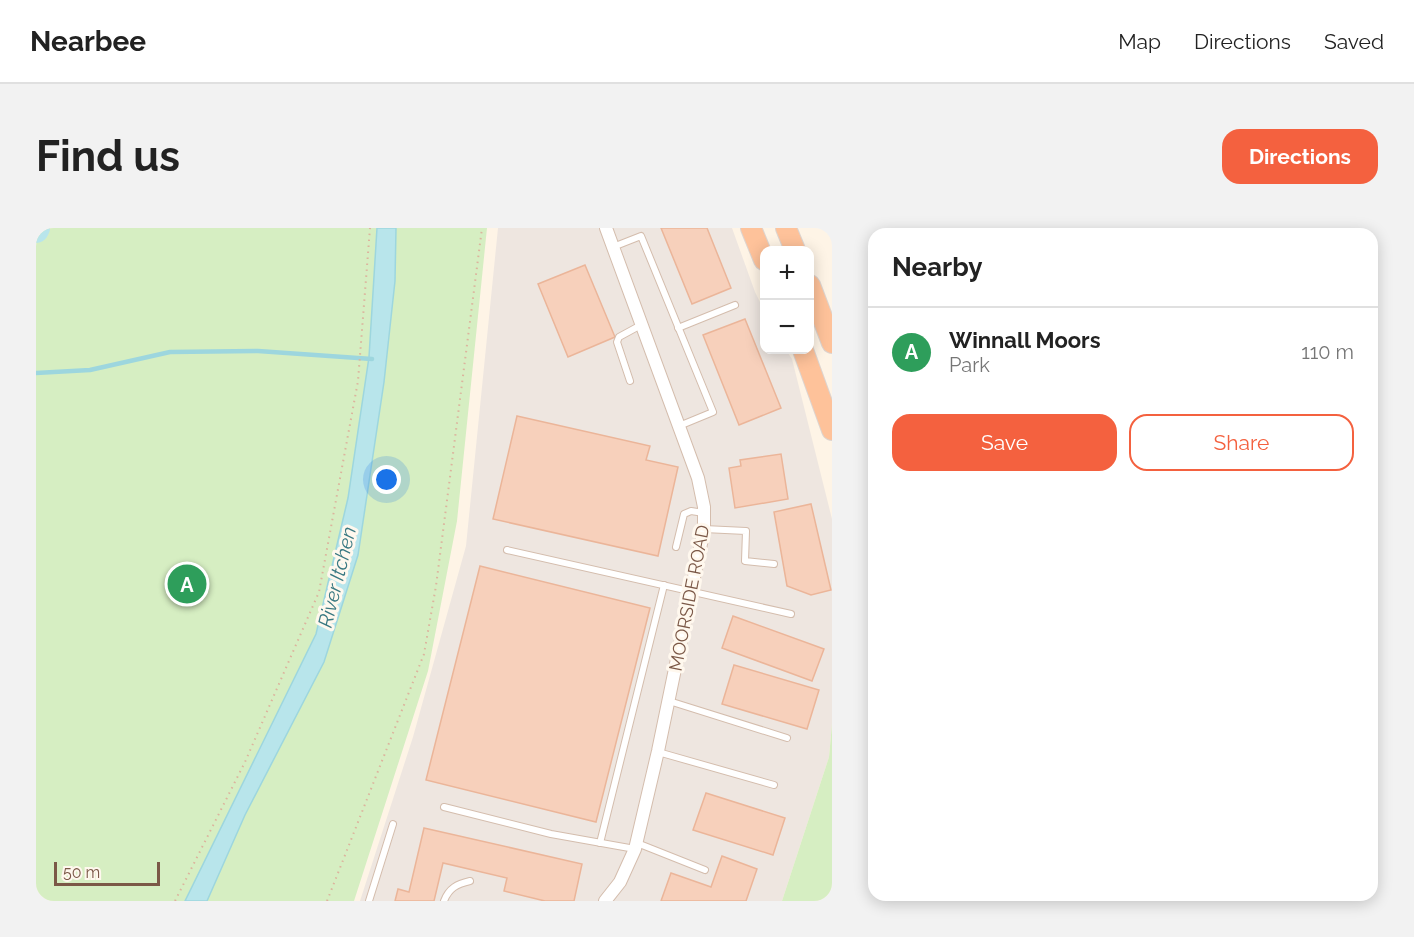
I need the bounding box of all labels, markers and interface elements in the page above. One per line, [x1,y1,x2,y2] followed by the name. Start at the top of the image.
[30,25,146,58] text: Nearbee
[1118,29,1161,54] text: Map
[1194,29,1291,54] text: Directions
[1324,29,1384,54] text: Saved
[1222,129,1378,184] button: Directions
[36,132,180,181] text: Find us
[760,246,814,354] map controls
[760,246,814,300] button: +
[892,252,982,282] text: Nearby
[760,300,814,354] button: −
[949,327,1101,353] text: Winnall Moors
[905,340,918,364] text: A
[1301,340,1354,364] text: 110 m
[949,353,990,377] text: Park
[892,414,1117,471] button: Save
[1129,414,1354,471] button: Share
[372,465,401,494] your location
[665,523,713,673] street label: MOORSIDE ROAD
[313,524,361,630] water label: River Itchen
[168,562,206,606] pin: A
[54,859,160,886] scale bar
[63,863,100,882] text: 50 m

